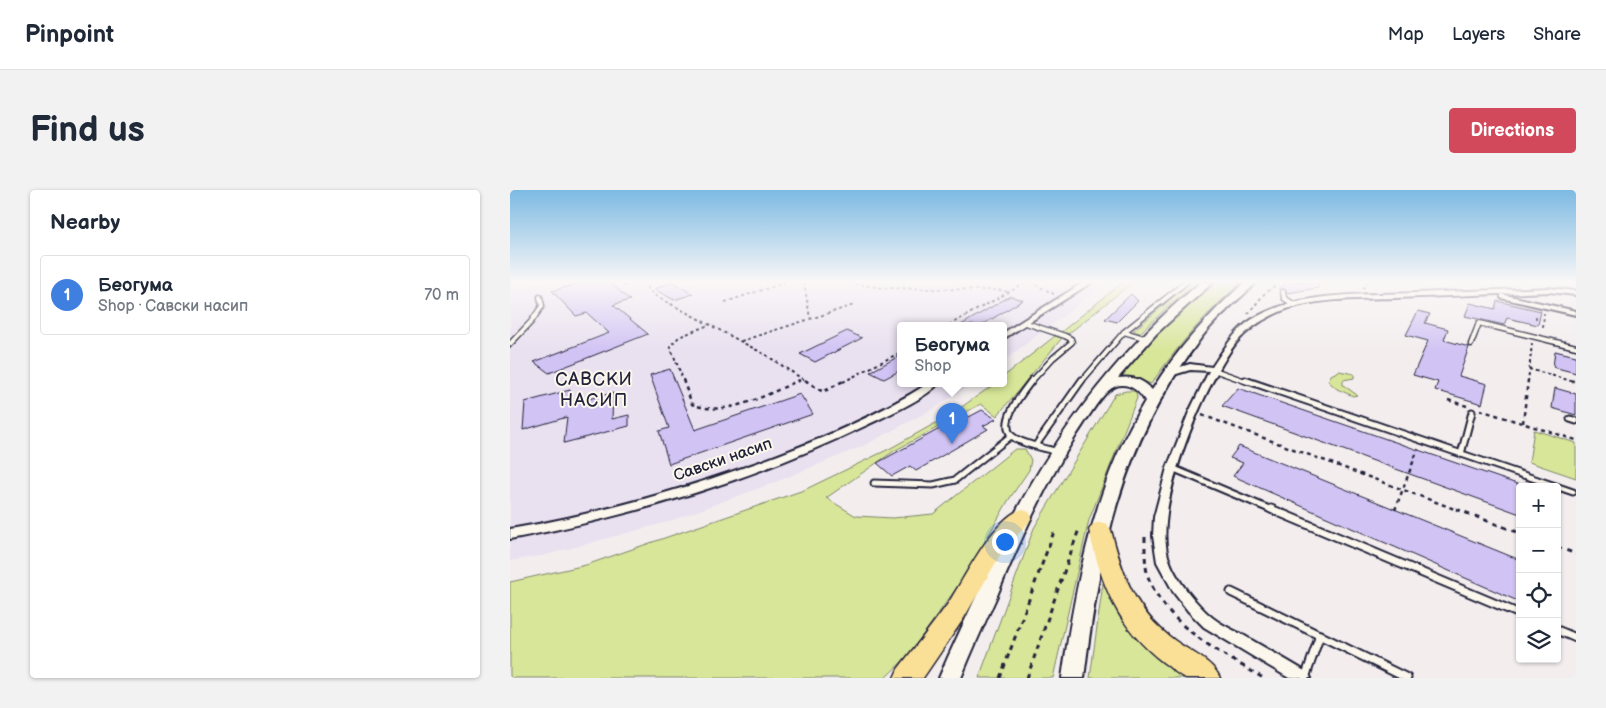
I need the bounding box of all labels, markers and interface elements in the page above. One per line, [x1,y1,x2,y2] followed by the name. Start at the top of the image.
[25,20,114,49] text: Pinpoint
[1388,24,1424,45] text: Map
[1452,24,1505,45] text: Layers
[1533,24,1581,45] text: Share
[1449,108,1576,153] button: Directions
[30,109,145,152] text: Find us
[50,210,120,235] text: Nearby
[98,274,173,297] text: Беогума
[64,286,70,305] text: 1
[424,286,459,305] text: 70 m
[98,297,248,316] text: Shop · Савски насип
[897,322,1007,387] popup
[915,334,989,357] text: Беогума
[915,357,951,376] text: Shop
[555,369,633,411] district label: САВСКИ НАСИП
[936,403,968,444] pin: 1
[671,434,775,486] street label: Савски насип
[1516,483,1561,663] map controls
[1516,483,1561,528] button: +
[1516,528,1561,573] button: −
[992,529,1018,555] your location
[1516,573,1561,618] button: locate
[1516,618,1561,663] button: layers

